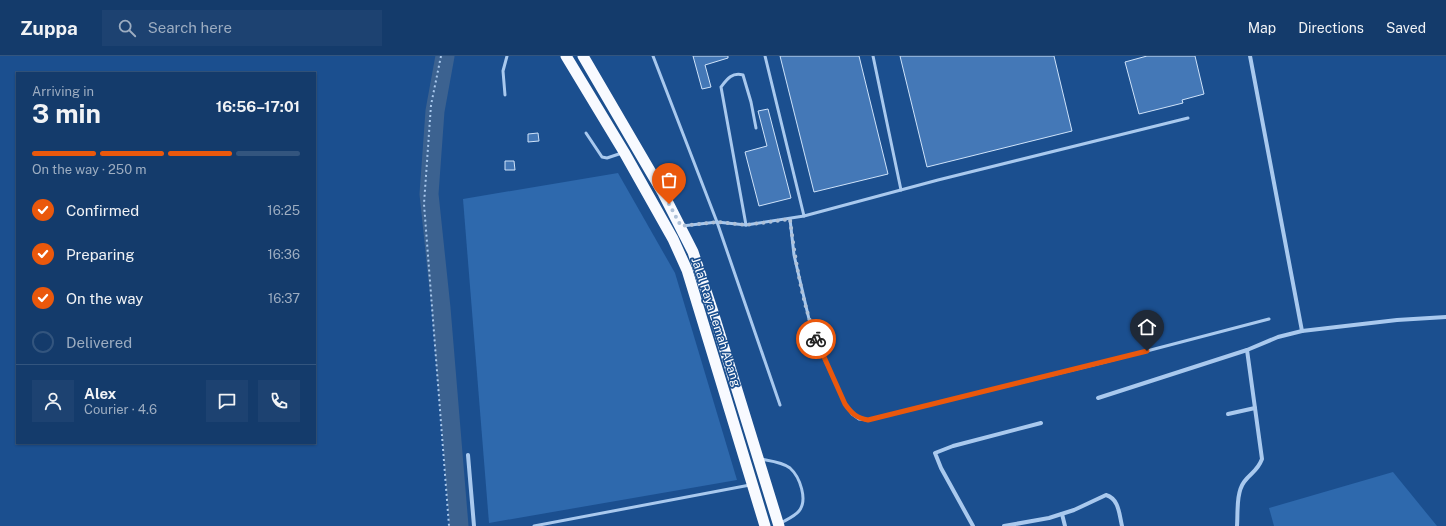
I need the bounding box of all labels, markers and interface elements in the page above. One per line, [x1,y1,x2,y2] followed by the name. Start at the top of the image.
[102,10,382,46] search box
[20,17,78,39] text: Zuppa
[116,17,138,39] icon: search
[148,19,232,36] text: Search here
[1248,20,1276,36] text: Map
[1298,20,1364,36] text: Directions
[1386,20,1426,36] text: Saved
[32,84,94,99] text: Arriving in
[32,98,101,129] text: 3 min
[216,98,300,115] text: 16:56–17:01
[32,162,147,177] text: On the way · 250 m
[652,163,686,204] pin
[658,169,680,191] icon: bag
[32,199,54,221] icon: check
[66,202,139,219] text: Confirmed
[267,203,300,218] text: 16:25
[32,243,54,265] icon: check
[66,246,135,263] text: Preparing
[267,247,300,262] text: 16:36
[688,256,744,388] street label: Jalal Raya Lemah Abang
[32,287,54,309] icon: check
[66,290,143,307] text: On the way
[268,291,300,306] text: 16:37
[1130,310,1164,351] pin
[1136,316,1158,338] icon: home
[796,319,836,359] courier
[805,328,827,350] icon: bike
[66,334,132,351] text: Delivered
[32,380,74,422] button: person
[206,380,248,422] button: chat
[258,380,300,422] button: phone
[84,385,116,402] text: Alex
[84,402,157,417] text: Courier · 4.6

